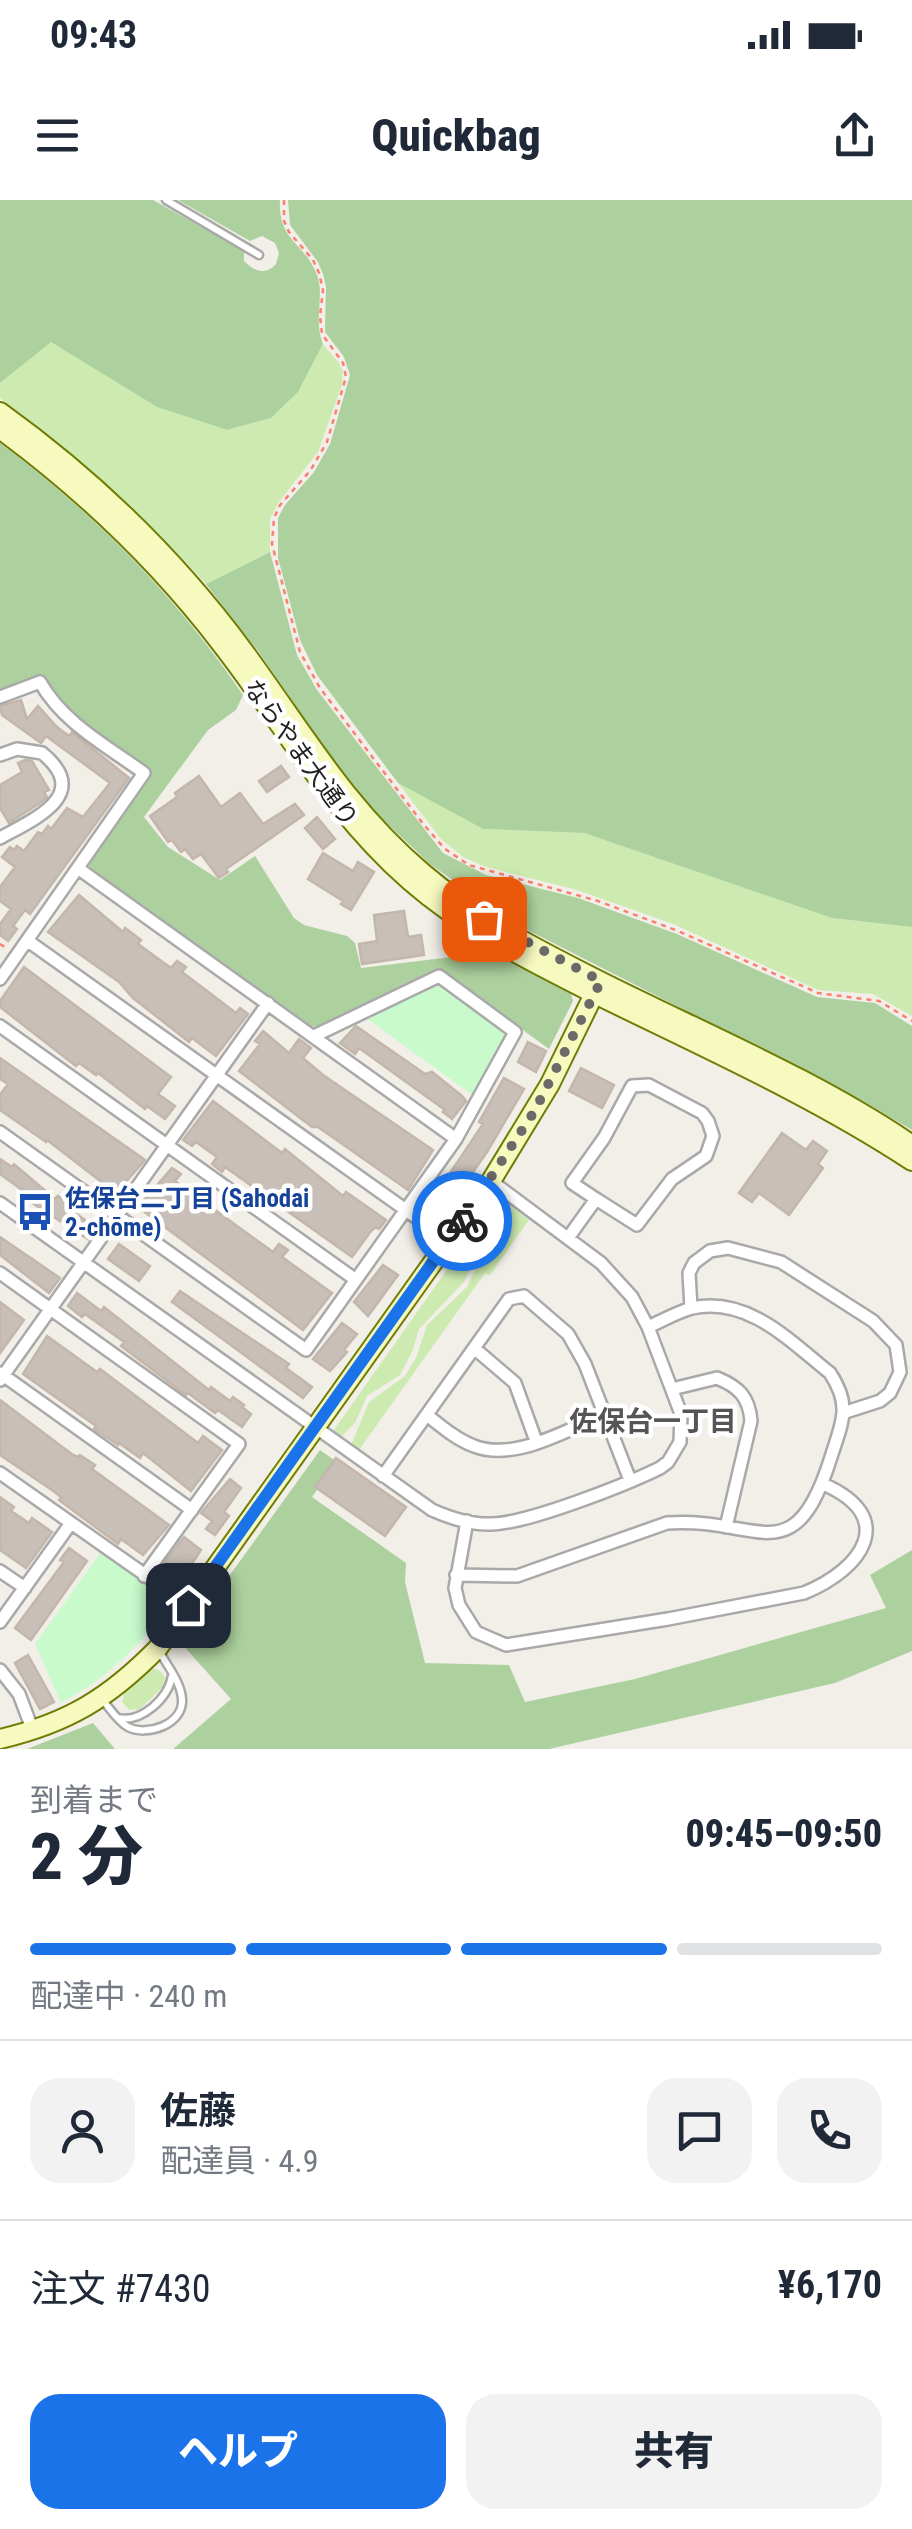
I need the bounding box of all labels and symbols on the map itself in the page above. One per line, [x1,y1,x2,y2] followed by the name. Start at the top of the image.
[238,674,364,832] street label: ならやま大通り
[442,877,527,962] pin
[412,1171,512,1271] courier
[65,1184,309,1242] place label: 佐保台二丁目 (Sahodai 2-chōme)
[14,1191,56,1233] bus stop icon: 佐保台二丁目 (Sahodai 2-chōme)
[569,1405,737,1438] district label: 佐保台一丁目
[146,1563,231,1648] pin

